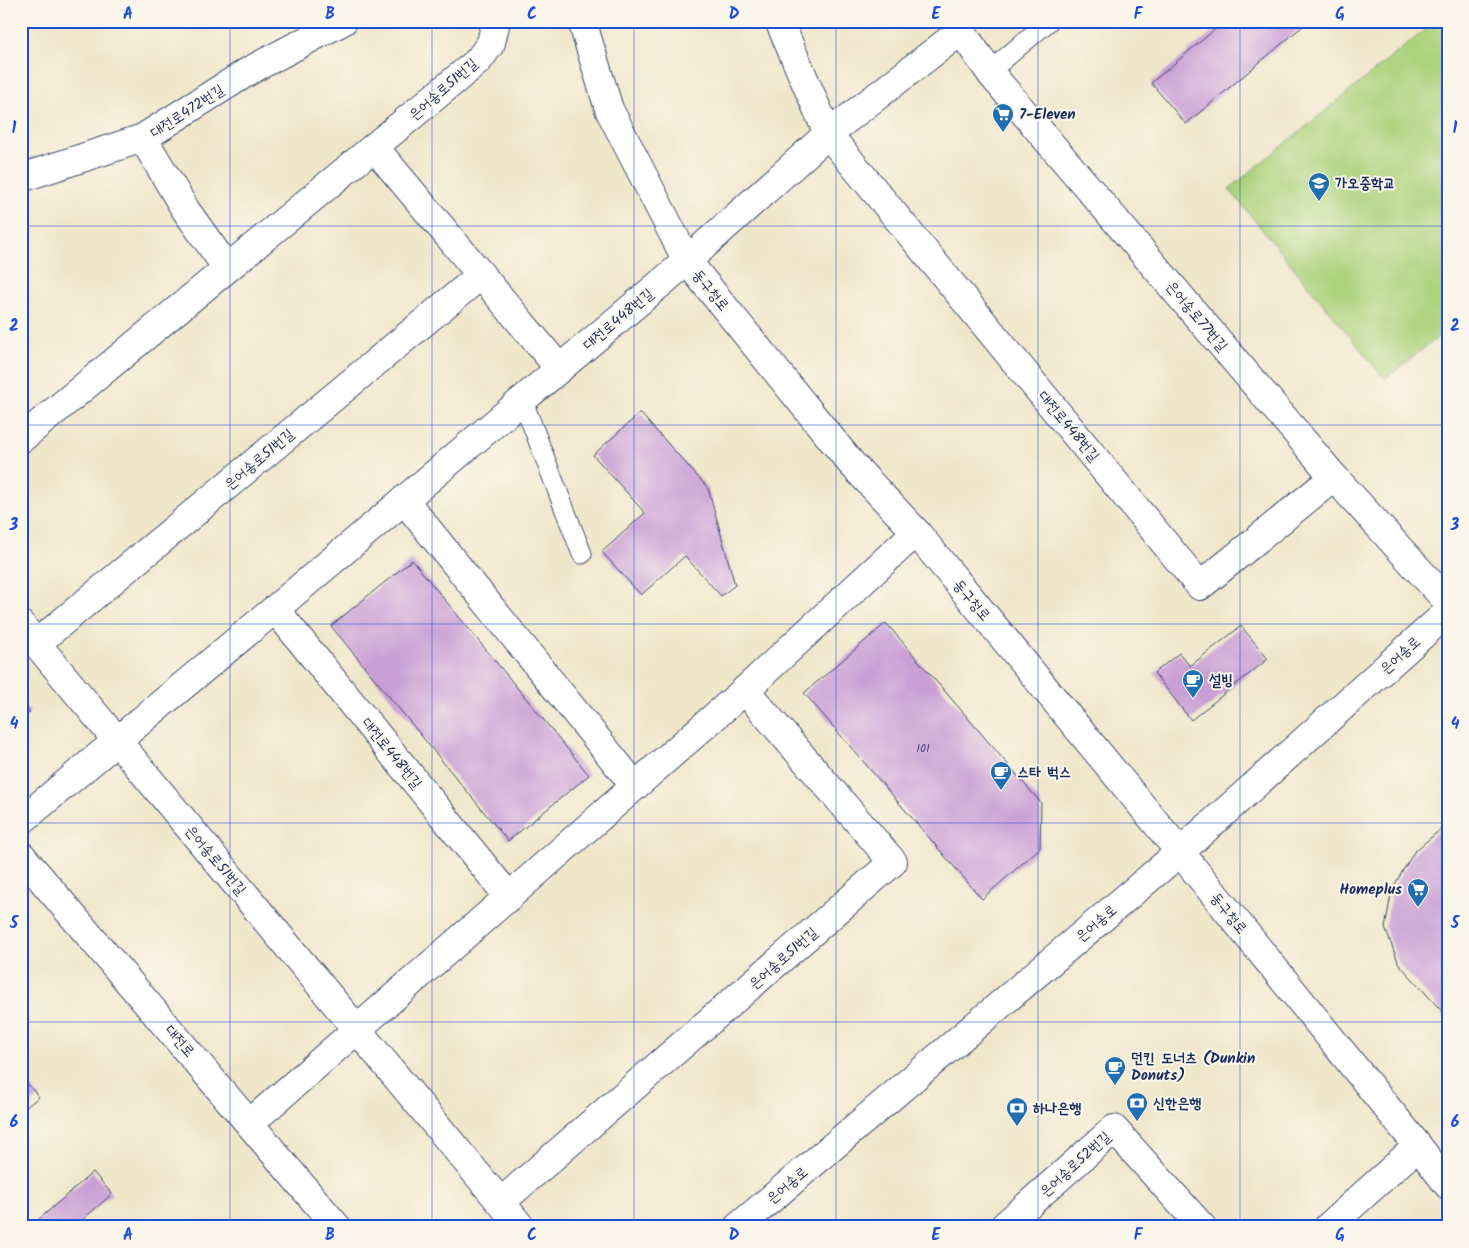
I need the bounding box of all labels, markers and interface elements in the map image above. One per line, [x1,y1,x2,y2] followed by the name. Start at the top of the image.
[123,2,133,27] text: A
[325,2,335,27] text: B
[527,2,537,27] text: C
[729,2,740,27] text: D
[932,2,942,27] text: E
[1134,2,1144,27] text: F
[1335,2,1345,27] text: G
[404,53,484,127] street label: 은어송로51번길
[146,79,229,145] street label: 대전로472번길
[991,102,1015,133] supermarket icon: 7-Eleven
[1019,103,1076,127] place label: 7-Eleven
[12,116,17,141] text: 1
[1453,116,1458,141] text: 1
[1307,171,1331,202] school or university icon: 가오중학교
[1335,172,1395,196] place label: 가오중학교
[686,264,735,317] street label: 동구청로
[1159,276,1233,357] street label: 은어송로77번길
[578,283,659,357] street label: 대전로448번길
[9,314,19,339] text: 2
[1450,314,1460,339] text: 2
[1031,386,1105,467] street label: 대전로448번길
[219,423,300,496] street label: 은어송로51번길
[9,513,19,538] text: 3
[1450,513,1460,538] text: 3
[947,574,996,627] street label: 동구청로
[1375,631,1427,681] street label: 은어송로
[1181,668,1205,699] cafe icon: 설빙
[1209,669,1233,693] place label: 설빙
[10,712,19,737] text: 4
[1451,712,1460,737] text: 4
[355,713,428,795] street label: 대전로448번길
[916,739,930,758] house number: 101
[989,760,1013,791] cafe icon: 스타 벅스
[1017,761,1071,785] place label: 스타 벅스
[179,820,252,901] street label: 은어송로51번길
[1406,877,1430,908] supermarket icon: Homeplus
[1339,878,1402,902] place label: Homeplus
[1204,887,1253,940] street label: 동구청로
[1070,899,1123,948] street label: 은어송로
[9,911,20,936] text: 5
[1450,911,1461,936] text: 5
[744,922,824,996] street label: 은어송로51번길
[158,1020,200,1063] street label: 대전로
[1131,1047,1255,1088] place label: 던킨 도너츠 (Dunkin Donuts)
[1103,1055,1127,1086] cafe icon: 던킨 도너츠 (Dunkin Donuts)
[1125,1091,1149,1122] bank icon: 신한은행
[1153,1092,1201,1116] place label: 신한은행
[1005,1096,1029,1127] bank icon: 하나은행
[1033,1097,1081,1121] place label: 하나은행
[10,1110,19,1135] text: 6
[1451,1110,1460,1135] text: 6
[1034,1126,1117,1204] street label: 은어송로52번길
[761,1161,814,1210] street label: 은어송로
[123,1223,133,1248] text: A
[325,1223,335,1248] text: B
[527,1223,537,1248] text: C
[729,1223,740,1248] text: D
[932,1223,942,1248] text: E
[1134,1223,1144,1248] text: F
[1335,1223,1345,1248] text: G

